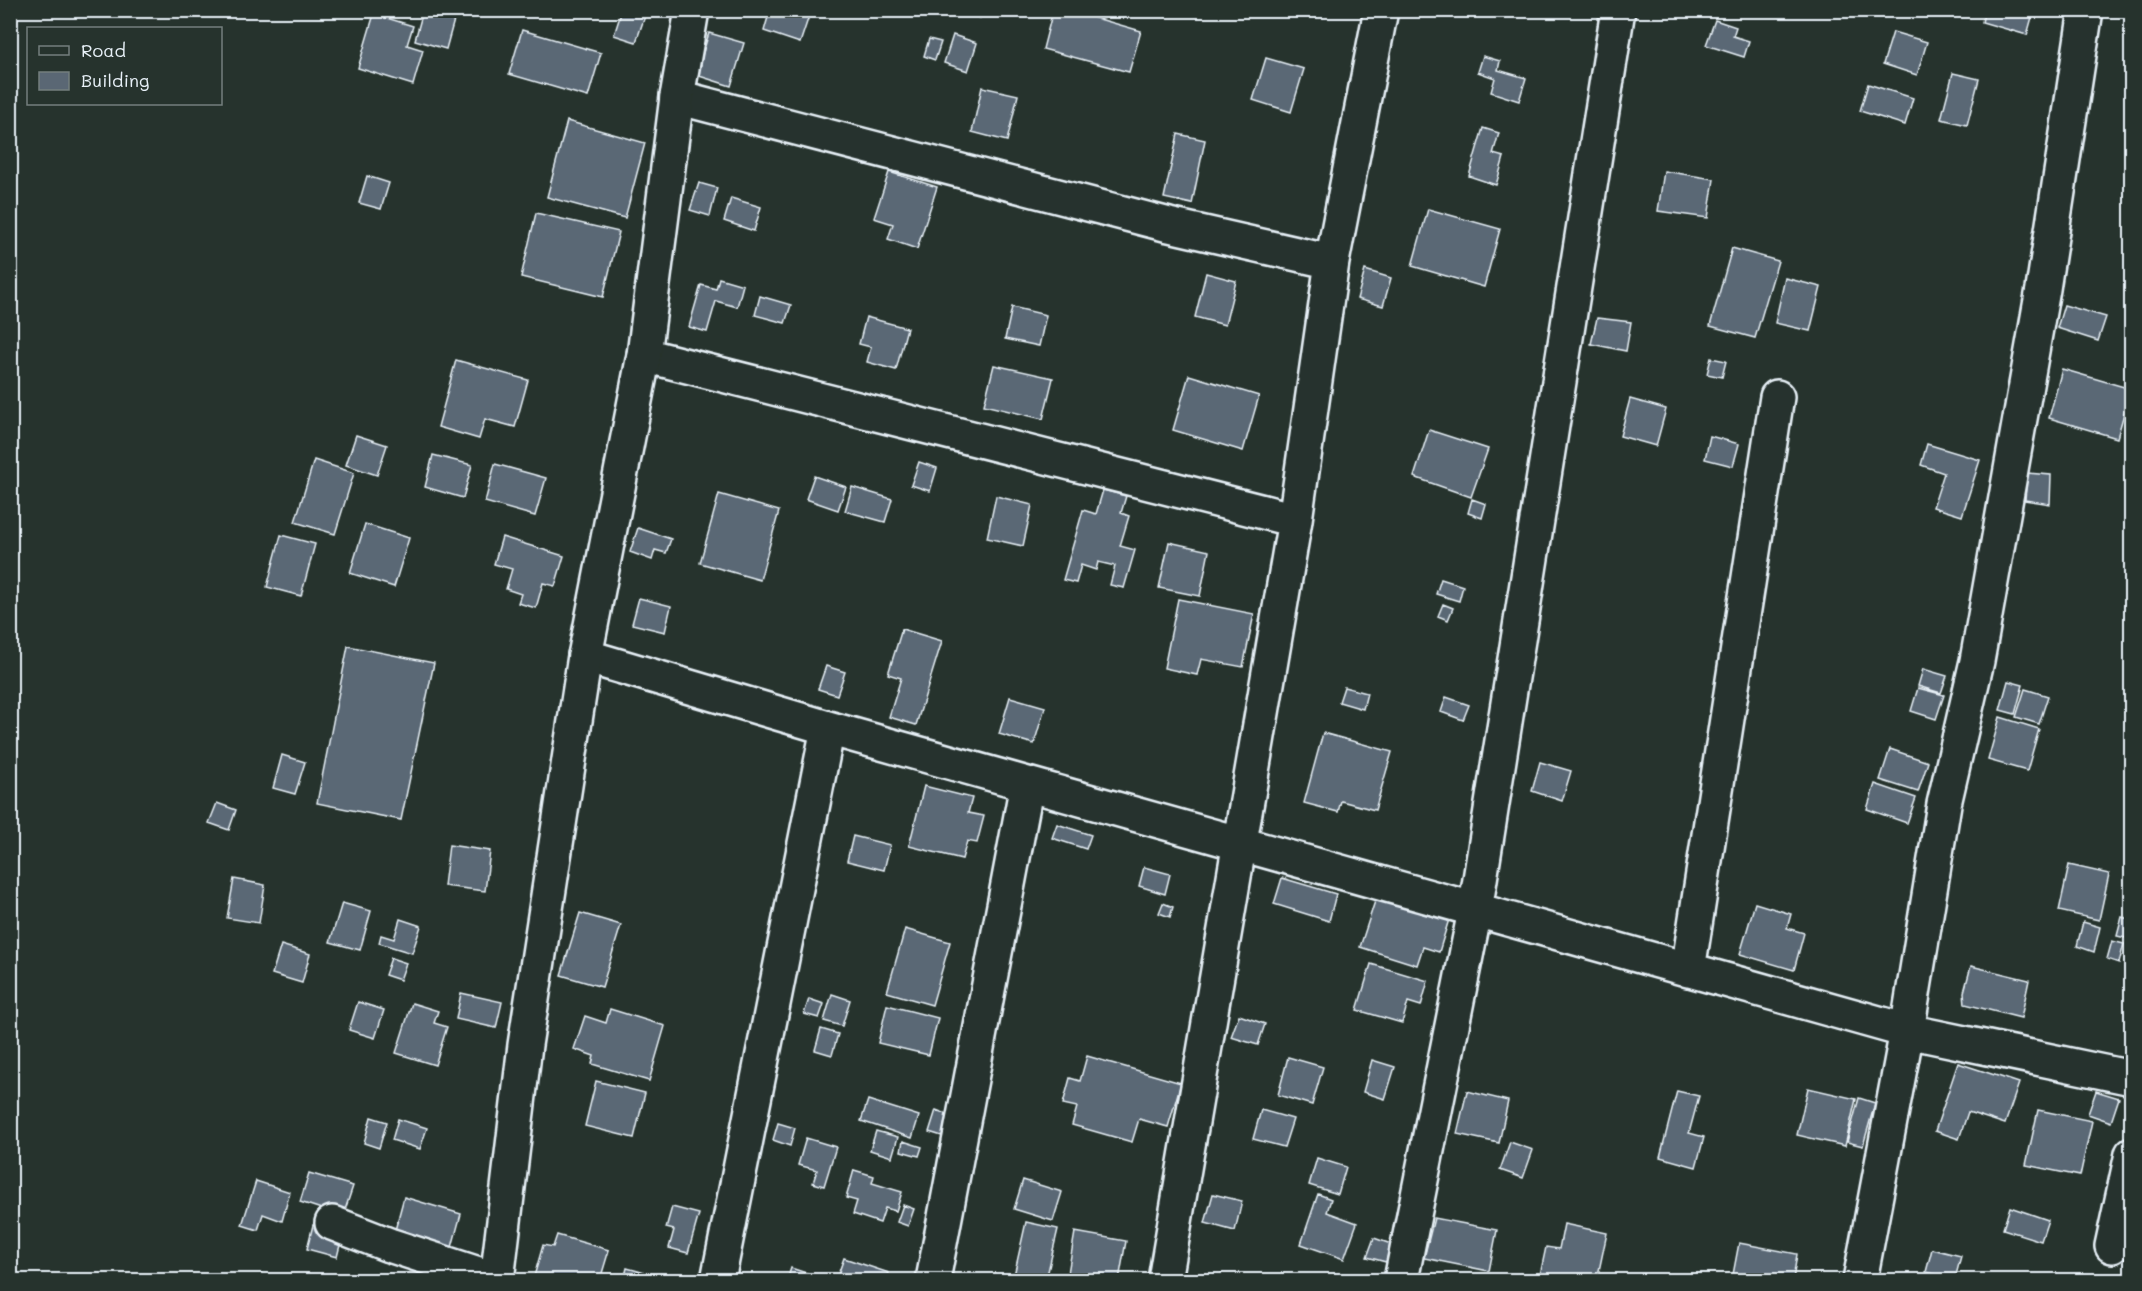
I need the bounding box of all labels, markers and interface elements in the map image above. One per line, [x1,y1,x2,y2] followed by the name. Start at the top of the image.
[27,27,222,105] legend
[81,38,126,62] text: Road
[81,68,149,92] text: Building

